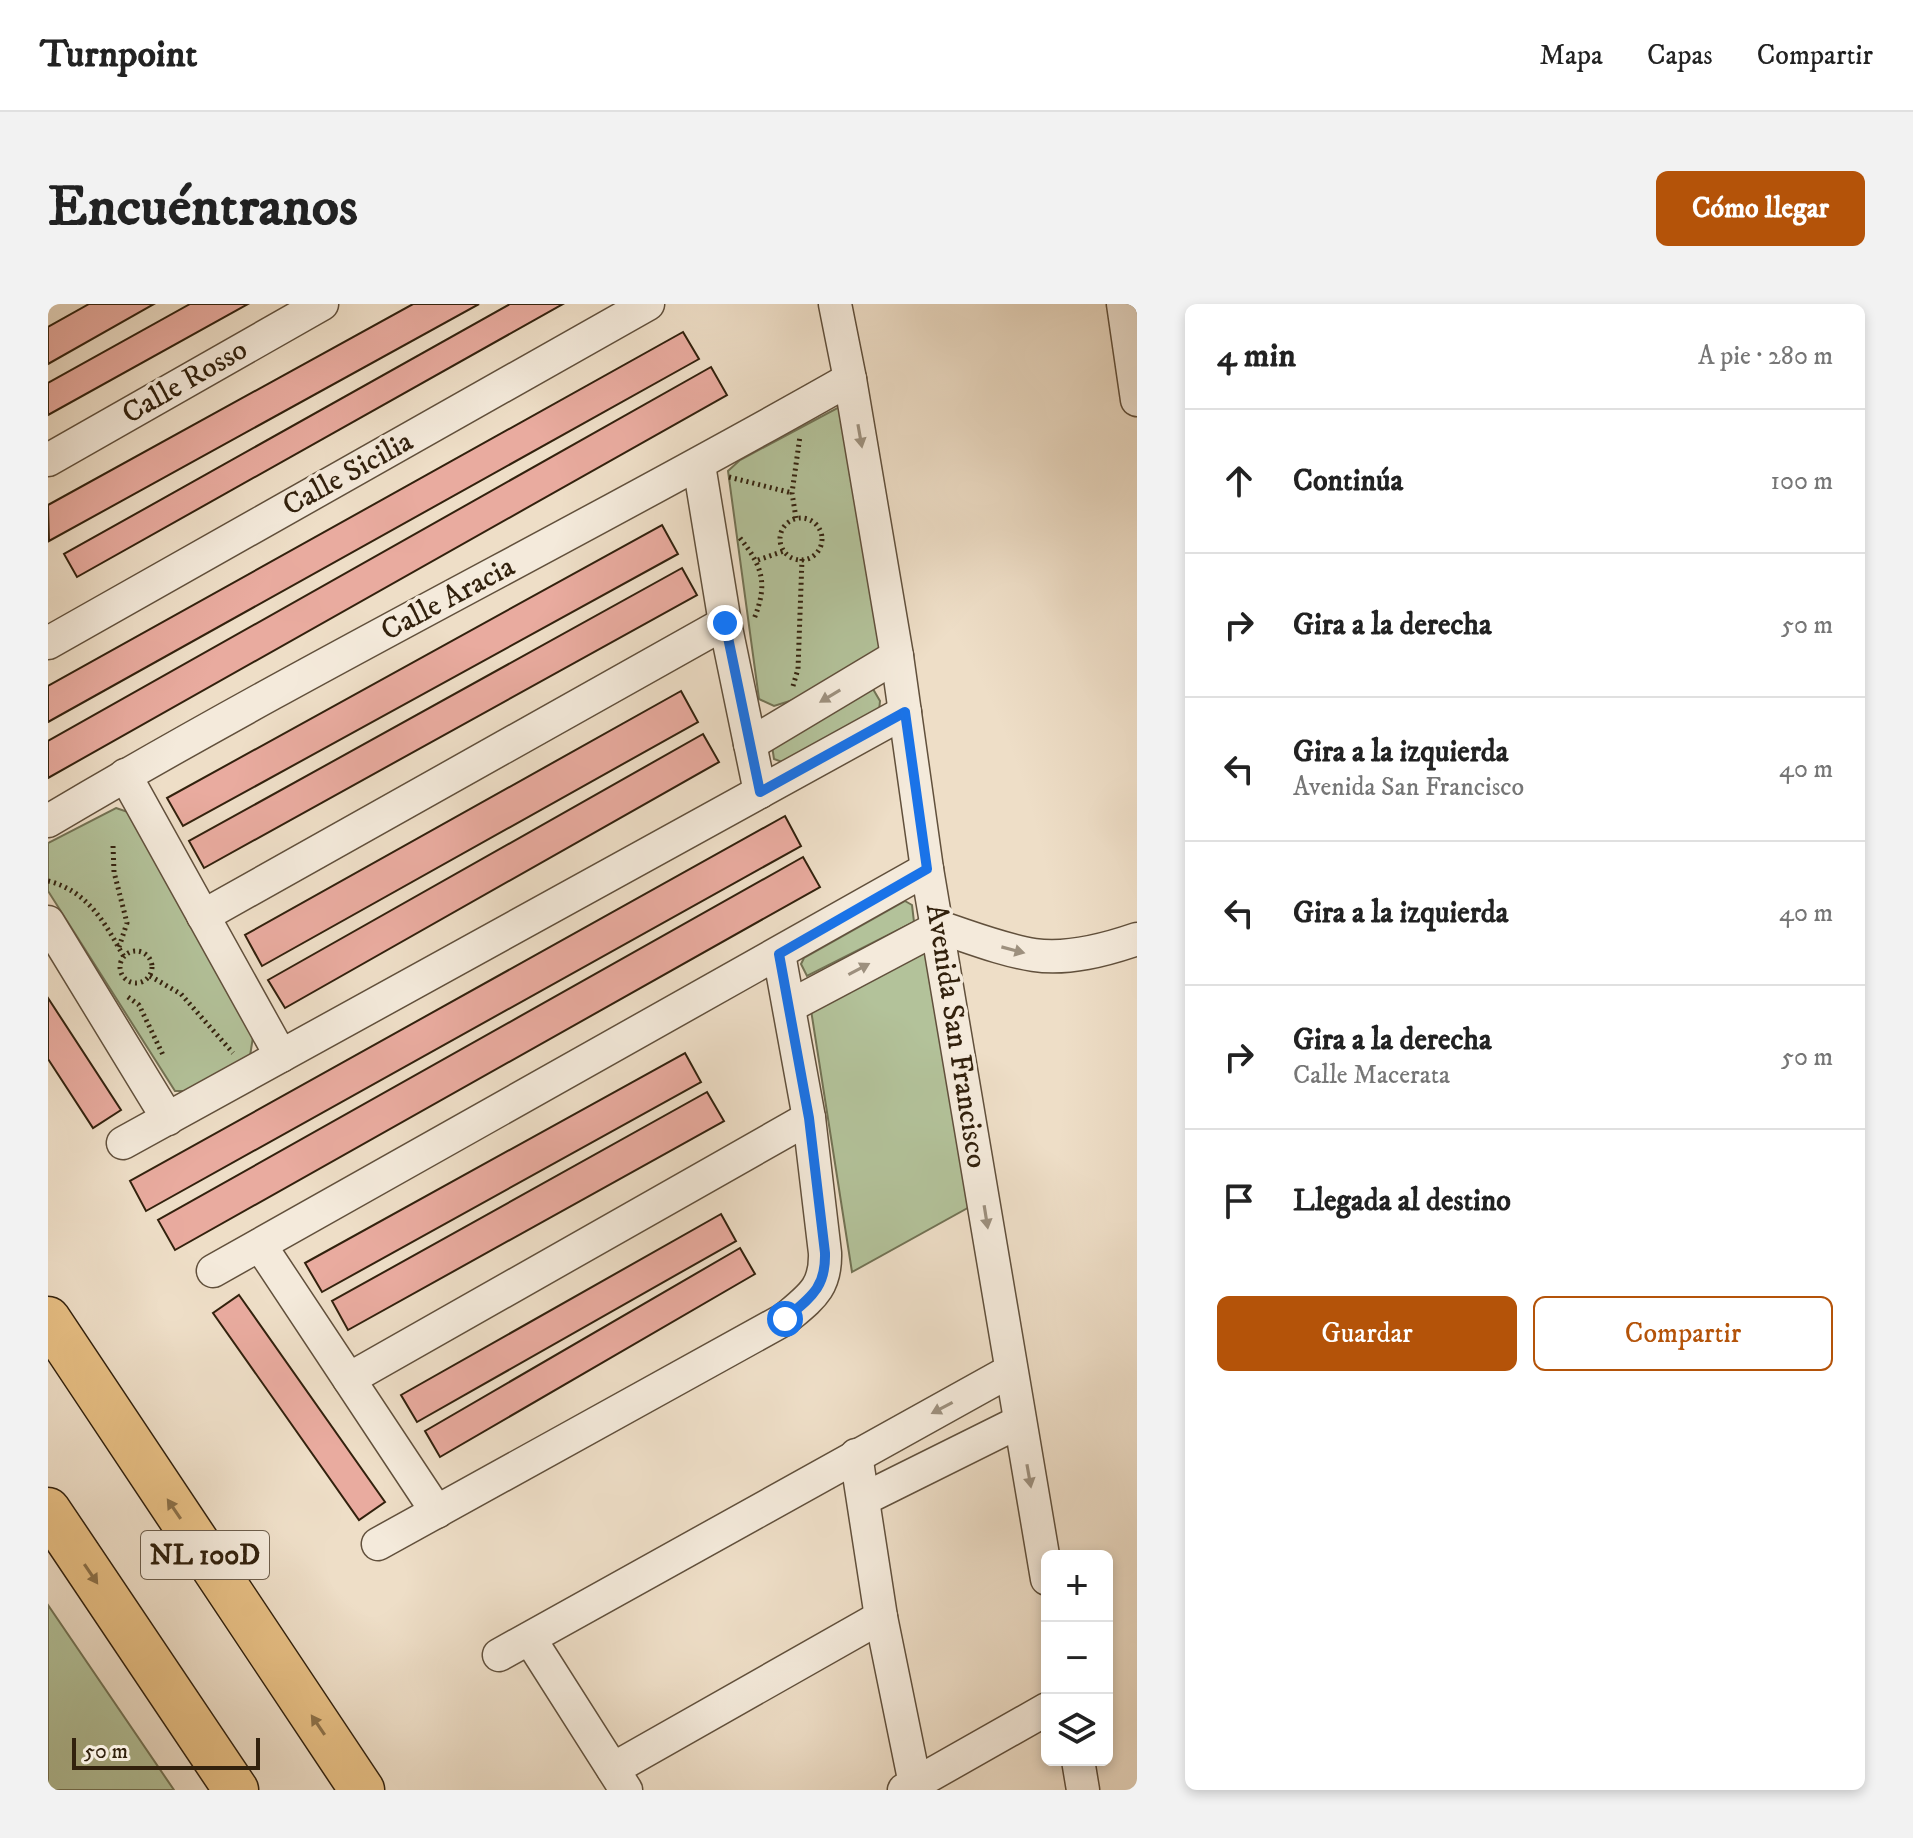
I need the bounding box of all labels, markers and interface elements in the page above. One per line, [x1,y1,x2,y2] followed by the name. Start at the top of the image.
[40,31,198,79] text: Turnpoint
[1539,38,1603,73] text: Mapa
[1647,38,1713,73] text: Capas
[1757,38,1873,73] text: Compartir
[1656,171,1865,246] button: Cómo llegar
[48,173,358,243] text: Encuéntranos
[116,331,254,433] street label: Calle Rosso
[1217,335,1296,377] text: 4 min
[1698,340,1833,373] text: A pie · 280 m
[276,423,420,525] street label: Calle Sicilia
[854,423,867,448] one-way arrow
[1217,459,1261,503] icon: ahead
[1293,463,1403,500] text: Continúa
[1770,465,1833,498] text: 100 m
[375,548,521,650] street label: Calle Aracia
[1217,603,1261,647] icon: right
[707,605,743,641] route end
[1293,607,1492,644] text: Gira a la derecha
[1781,609,1833,642] text: 50 m
[819,689,841,703] one-way arrow
[1293,734,1508,771] text: Gira a la izquierda
[1217,747,1261,791] icon: left
[1779,753,1833,786] text: 40 m
[1293,771,1524,804] text: Avenida San Francisco
[1217,891,1261,935] icon: left
[1293,895,1508,932] text: Gira a la izquierda
[1779,897,1833,930] text: 40 m
[917,901,995,1171] street label: Avenida San Francisco
[1001,944,1026,956] one-way arrow
[848,963,870,977] one-way arrow
[1293,1022,1492,1059] text: Gira a la derecha
[1217,1035,1261,1079] icon: right
[1781,1041,1833,1074] text: 50 m
[1293,1059,1450,1092] text: Calle Macerata
[1217,1179,1261,1223] icon: arrive
[1293,1183,1511,1220] text: Llegada al destino
[980,1205,992,1230] one-way arrow
[1217,1296,1517,1371] button: Guardar
[1533,1296,1833,1371] button: Compartir
[767,1301,803,1337] route start
[930,1402,953,1415] one-way arrow
[1023,1463,1035,1488] one-way arrow
[167,1498,182,1519] one-way arrow
[141,1531,269,1579] road number: NL 100D
[1041,1550,1113,1766] map controls
[1041,1550,1113,1622] button: +
[84,1564,99,1585] one-way arrow
[1041,1622,1113,1694] button: −
[1041,1694,1113,1766] button: layers
[312,1714,326,1736] one-way arrow
[72,1734,260,1770] scale bar
[84,1738,128,1765] text: 50 m

